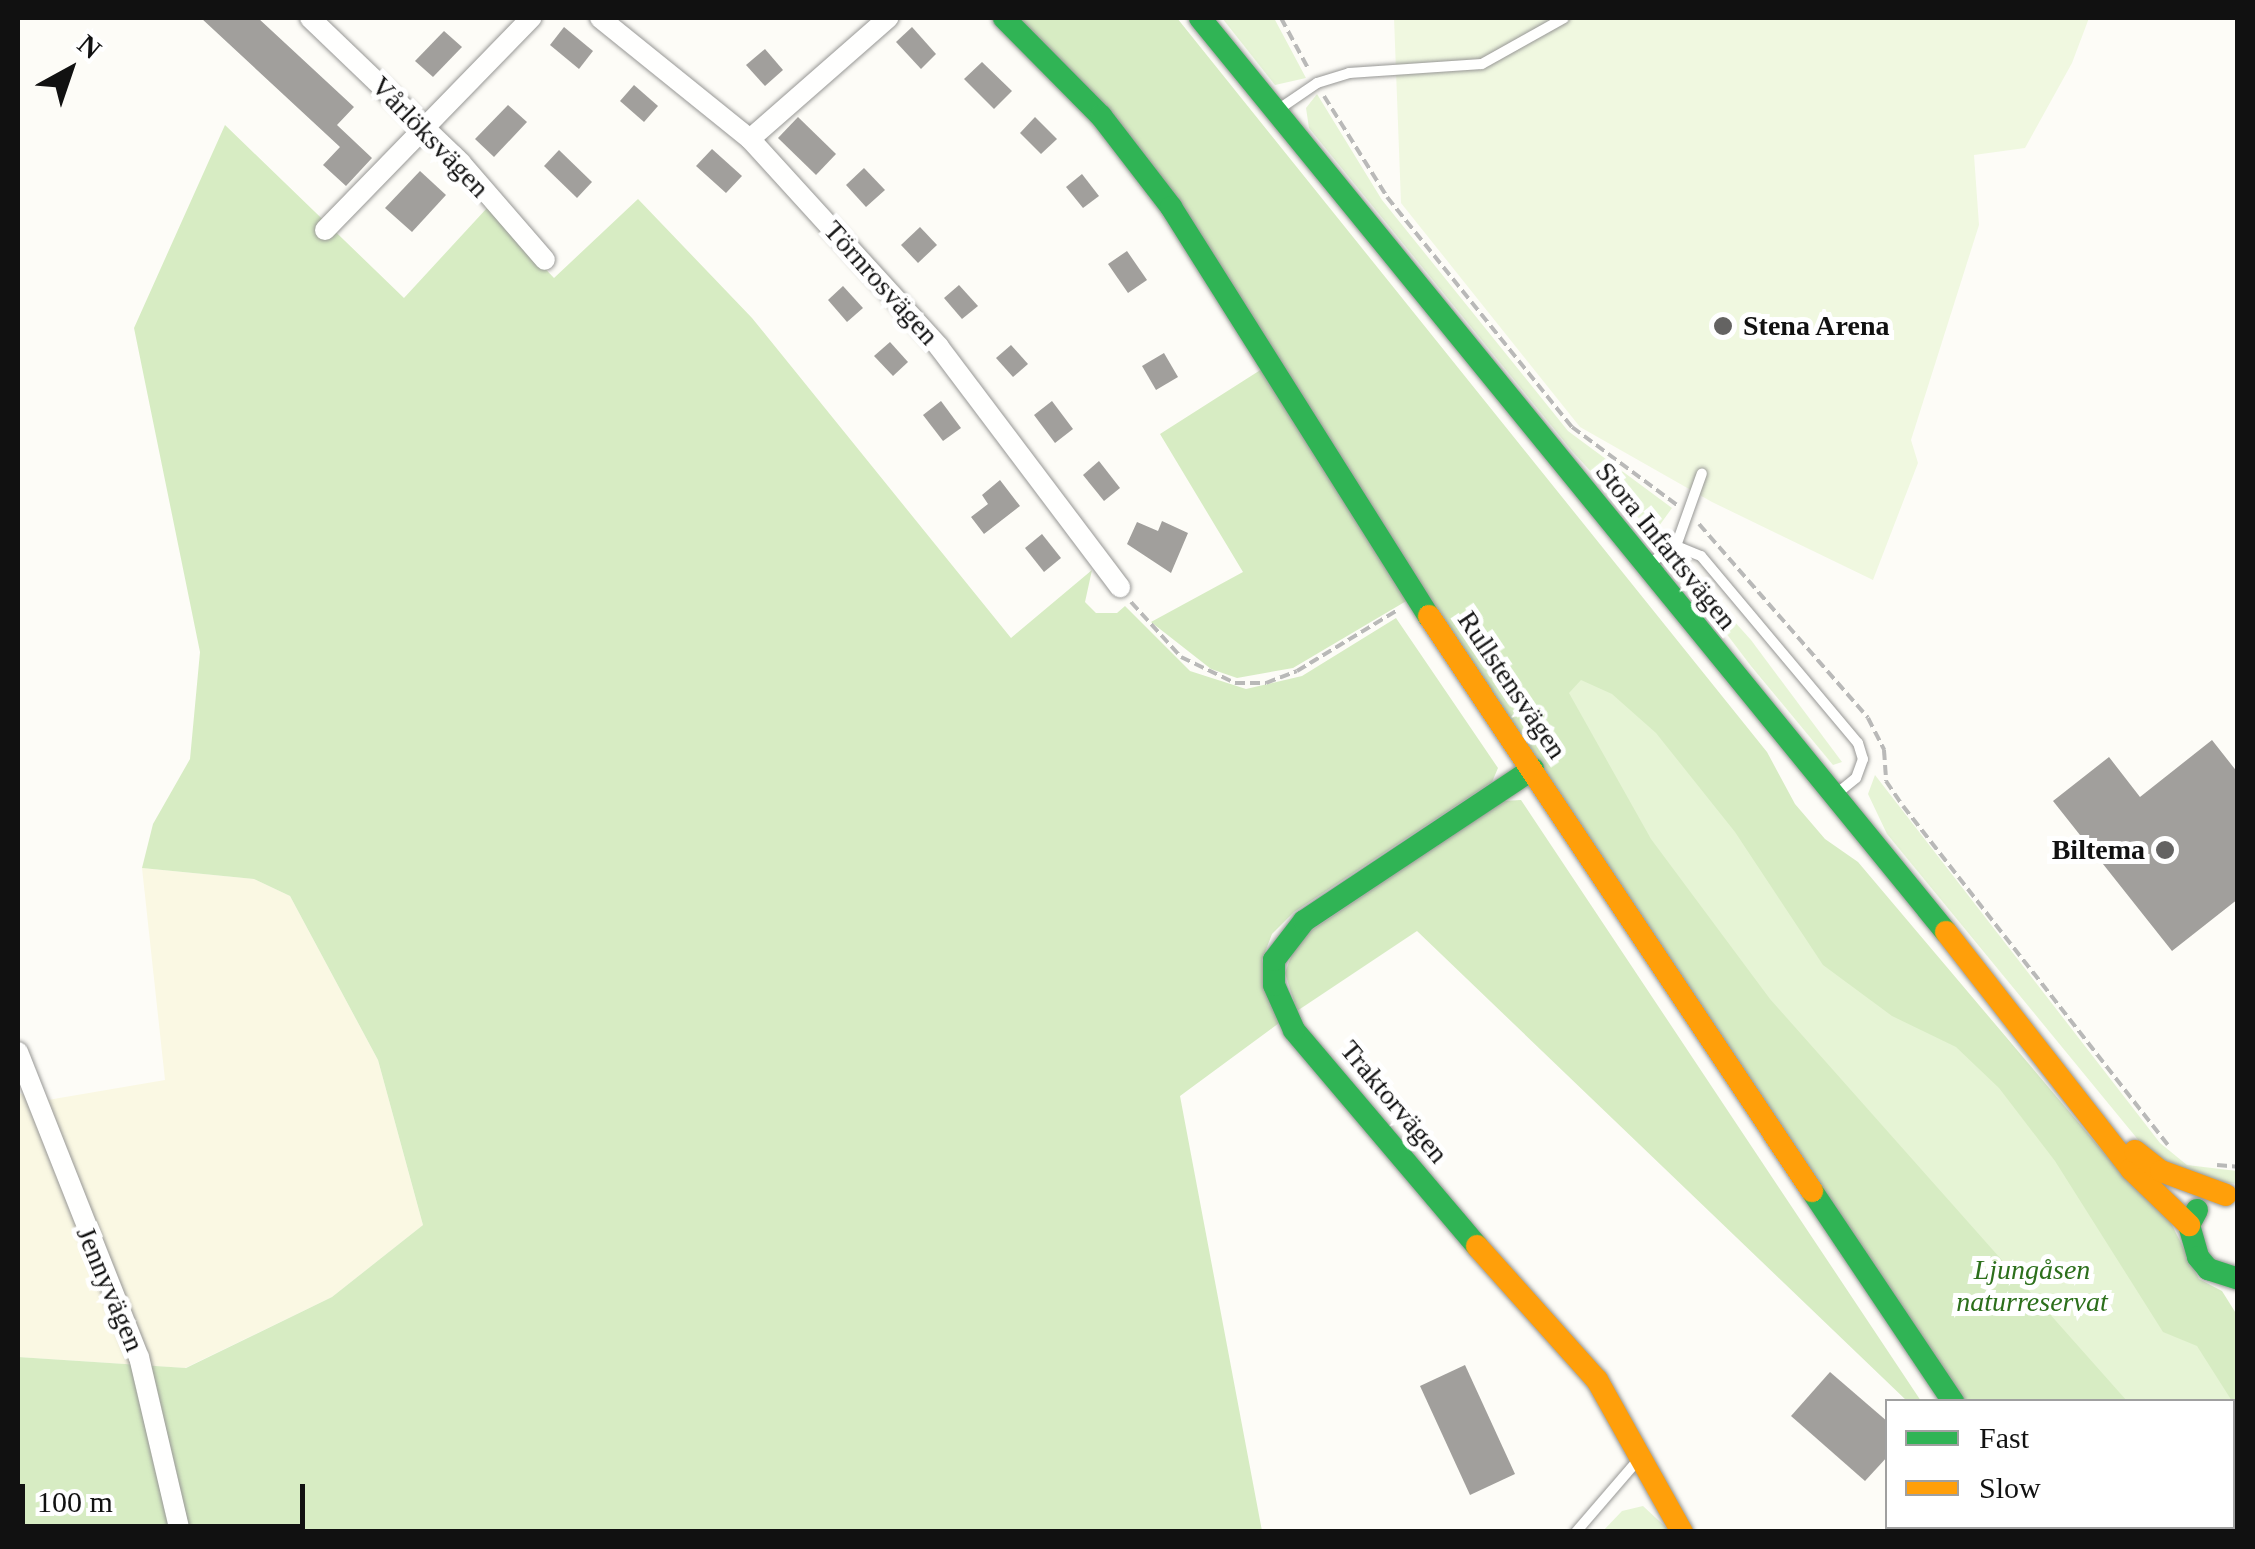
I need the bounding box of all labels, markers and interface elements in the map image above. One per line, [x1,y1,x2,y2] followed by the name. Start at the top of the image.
[20,20,120,120] north arrow
[72,28,107,65] text: N
[364,69,496,205] street label: Vårlöksvägen
[816,214,946,352] street label: Törnrosvägen
[1743,309,1891,343] place label: Stena Arena
[1712,315,1734,337] marker: Stena Arena
[1588,455,1744,637] street label: Stora Infartsvägen
[1450,605,1574,765] street label: Rullstensvägen
[2052,833,2145,867] place label: Biltema
[2154,839,2176,861] marker: Biltema
[1333,1034,1455,1170] street label: Traktorvägen
[69,1222,151,1356] street label: Jennyvägen
[1956,1253,2108,1319] park label: Ljungåsen naturreservat
[1885,1399,2235,1529] legend
[1979,1421,2029,1454] text: Fast
[25,1464,310,1526] scale bar
[1979,1471,2041,1504] text: Slow
[37,1485,113,1518] text: 100 m

